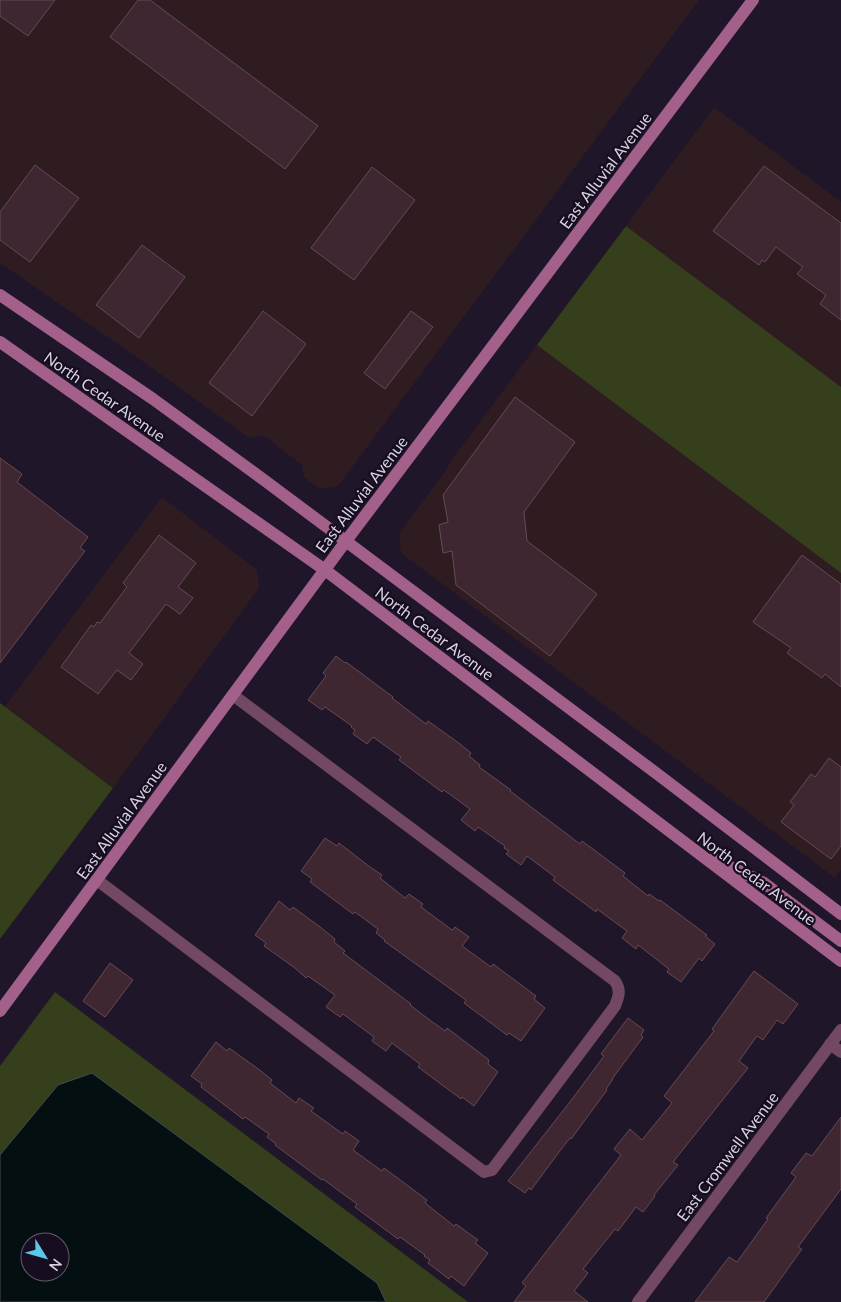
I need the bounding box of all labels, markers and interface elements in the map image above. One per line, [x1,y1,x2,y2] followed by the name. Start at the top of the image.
[555,108,655,232] street label: East Alluvial Avenue
[41,347,169,445] street label: North Cedar Avenue
[311,432,411,556] street label: East Alluvial Avenue
[372,582,498,684] street label: North Cedar Avenue
[72,757,170,883] street label: East Alluvial Avenue
[694,827,820,929] street label: North Cedar Avenue
[672,1088,782,1224] street label: East Cromwell Avenue
[20,1232,70,1282] north arrow
[46,1256,66,1275] text: N

